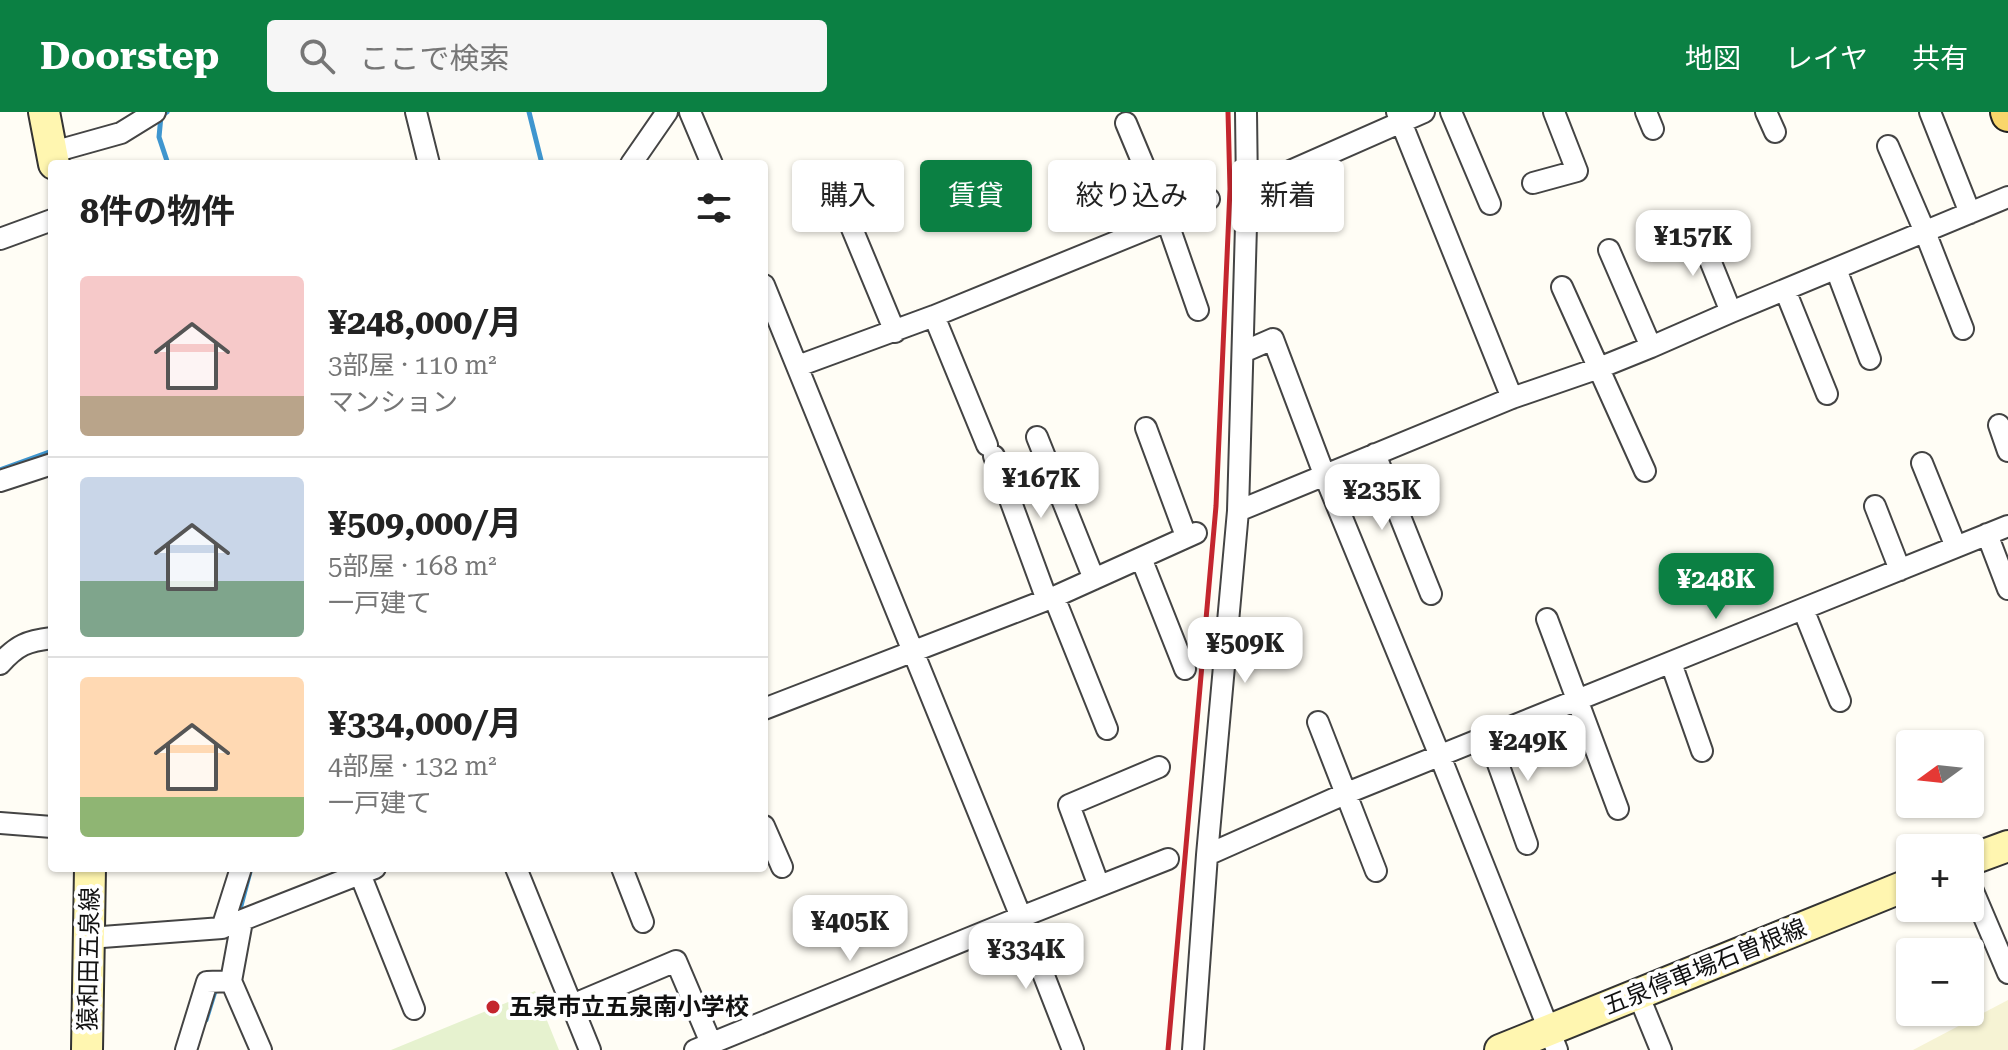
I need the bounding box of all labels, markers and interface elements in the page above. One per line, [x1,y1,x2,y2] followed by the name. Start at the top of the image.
[267,20,827,92] search box
[40,34,219,78] text: Doorstep
[295,34,339,78] icon: search
[359,41,509,76] text: ここで検索
[1685,42,1741,75] text: 地図
[1785,42,1868,75] text: レイヤ
[1912,42,1968,75] text: 共有
[792,160,904,232] chip: 購入
[920,160,1032,232] chip: 賃貸
[1048,160,1216,232] chip: 絞り込み
[1232,160,1344,232] chip: 新着
[692,186,736,230] icon: filters
[80,191,235,231] text: 8件の物件
[1637,210,1749,278] pin: ¥157K
[1654,221,1732,251] text: ¥157K
[328,302,522,342] text: ¥248,000/月
[144,308,240,404] icon: home
[328,350,497,380] text: 3部屋 · 110 m²
[328,387,458,417] text: マンション
[985,452,1097,520] pin: ¥167K
[1002,463,1080,493] text: ¥167K
[1326,464,1438,532] pin: ¥235K
[1343,475,1421,505] text: ¥235K
[328,503,522,543] text: ¥509,000/月
[144,509,240,605] icon: home
[328,551,497,581] text: 5部屋 · 168 m²
[1660,553,1772,621] pin: ¥248K
[1677,564,1755,594] text: ¥248K
[328,588,432,618] text: 一戸建て
[1189,617,1301,685] pin: ¥509K
[1206,628,1284,658] text: ¥509K
[328,703,522,743] text: ¥334,000/月
[144,709,240,805] icon: home
[1472,715,1584,783] pin: ¥249K
[1489,726,1567,756] text: ¥249K
[1896,730,1984,818] north arrow
[1896,730,1984,1026] map controls
[328,751,497,781] text: 4部屋 · 132 m²
[328,788,432,818] text: 一戸建て
[1896,834,1984,922] button: +
[74,887,104,1031] street label: 猿和田五泉線
[794,895,906,963] pin: ¥405K
[811,906,889,936] text: ¥405K
[1600,914,1810,1020] street label: 五泉停車場石曽根線
[970,923,1082,991] pin: ¥334K
[987,934,1065,964] text: ¥334K
[1896,938,1984,1026] button: −
[509,993,749,1021] place label: 五泉市立五泉南小学校
[484,998,502,1016] marker: 五泉市立五泉南小学校

